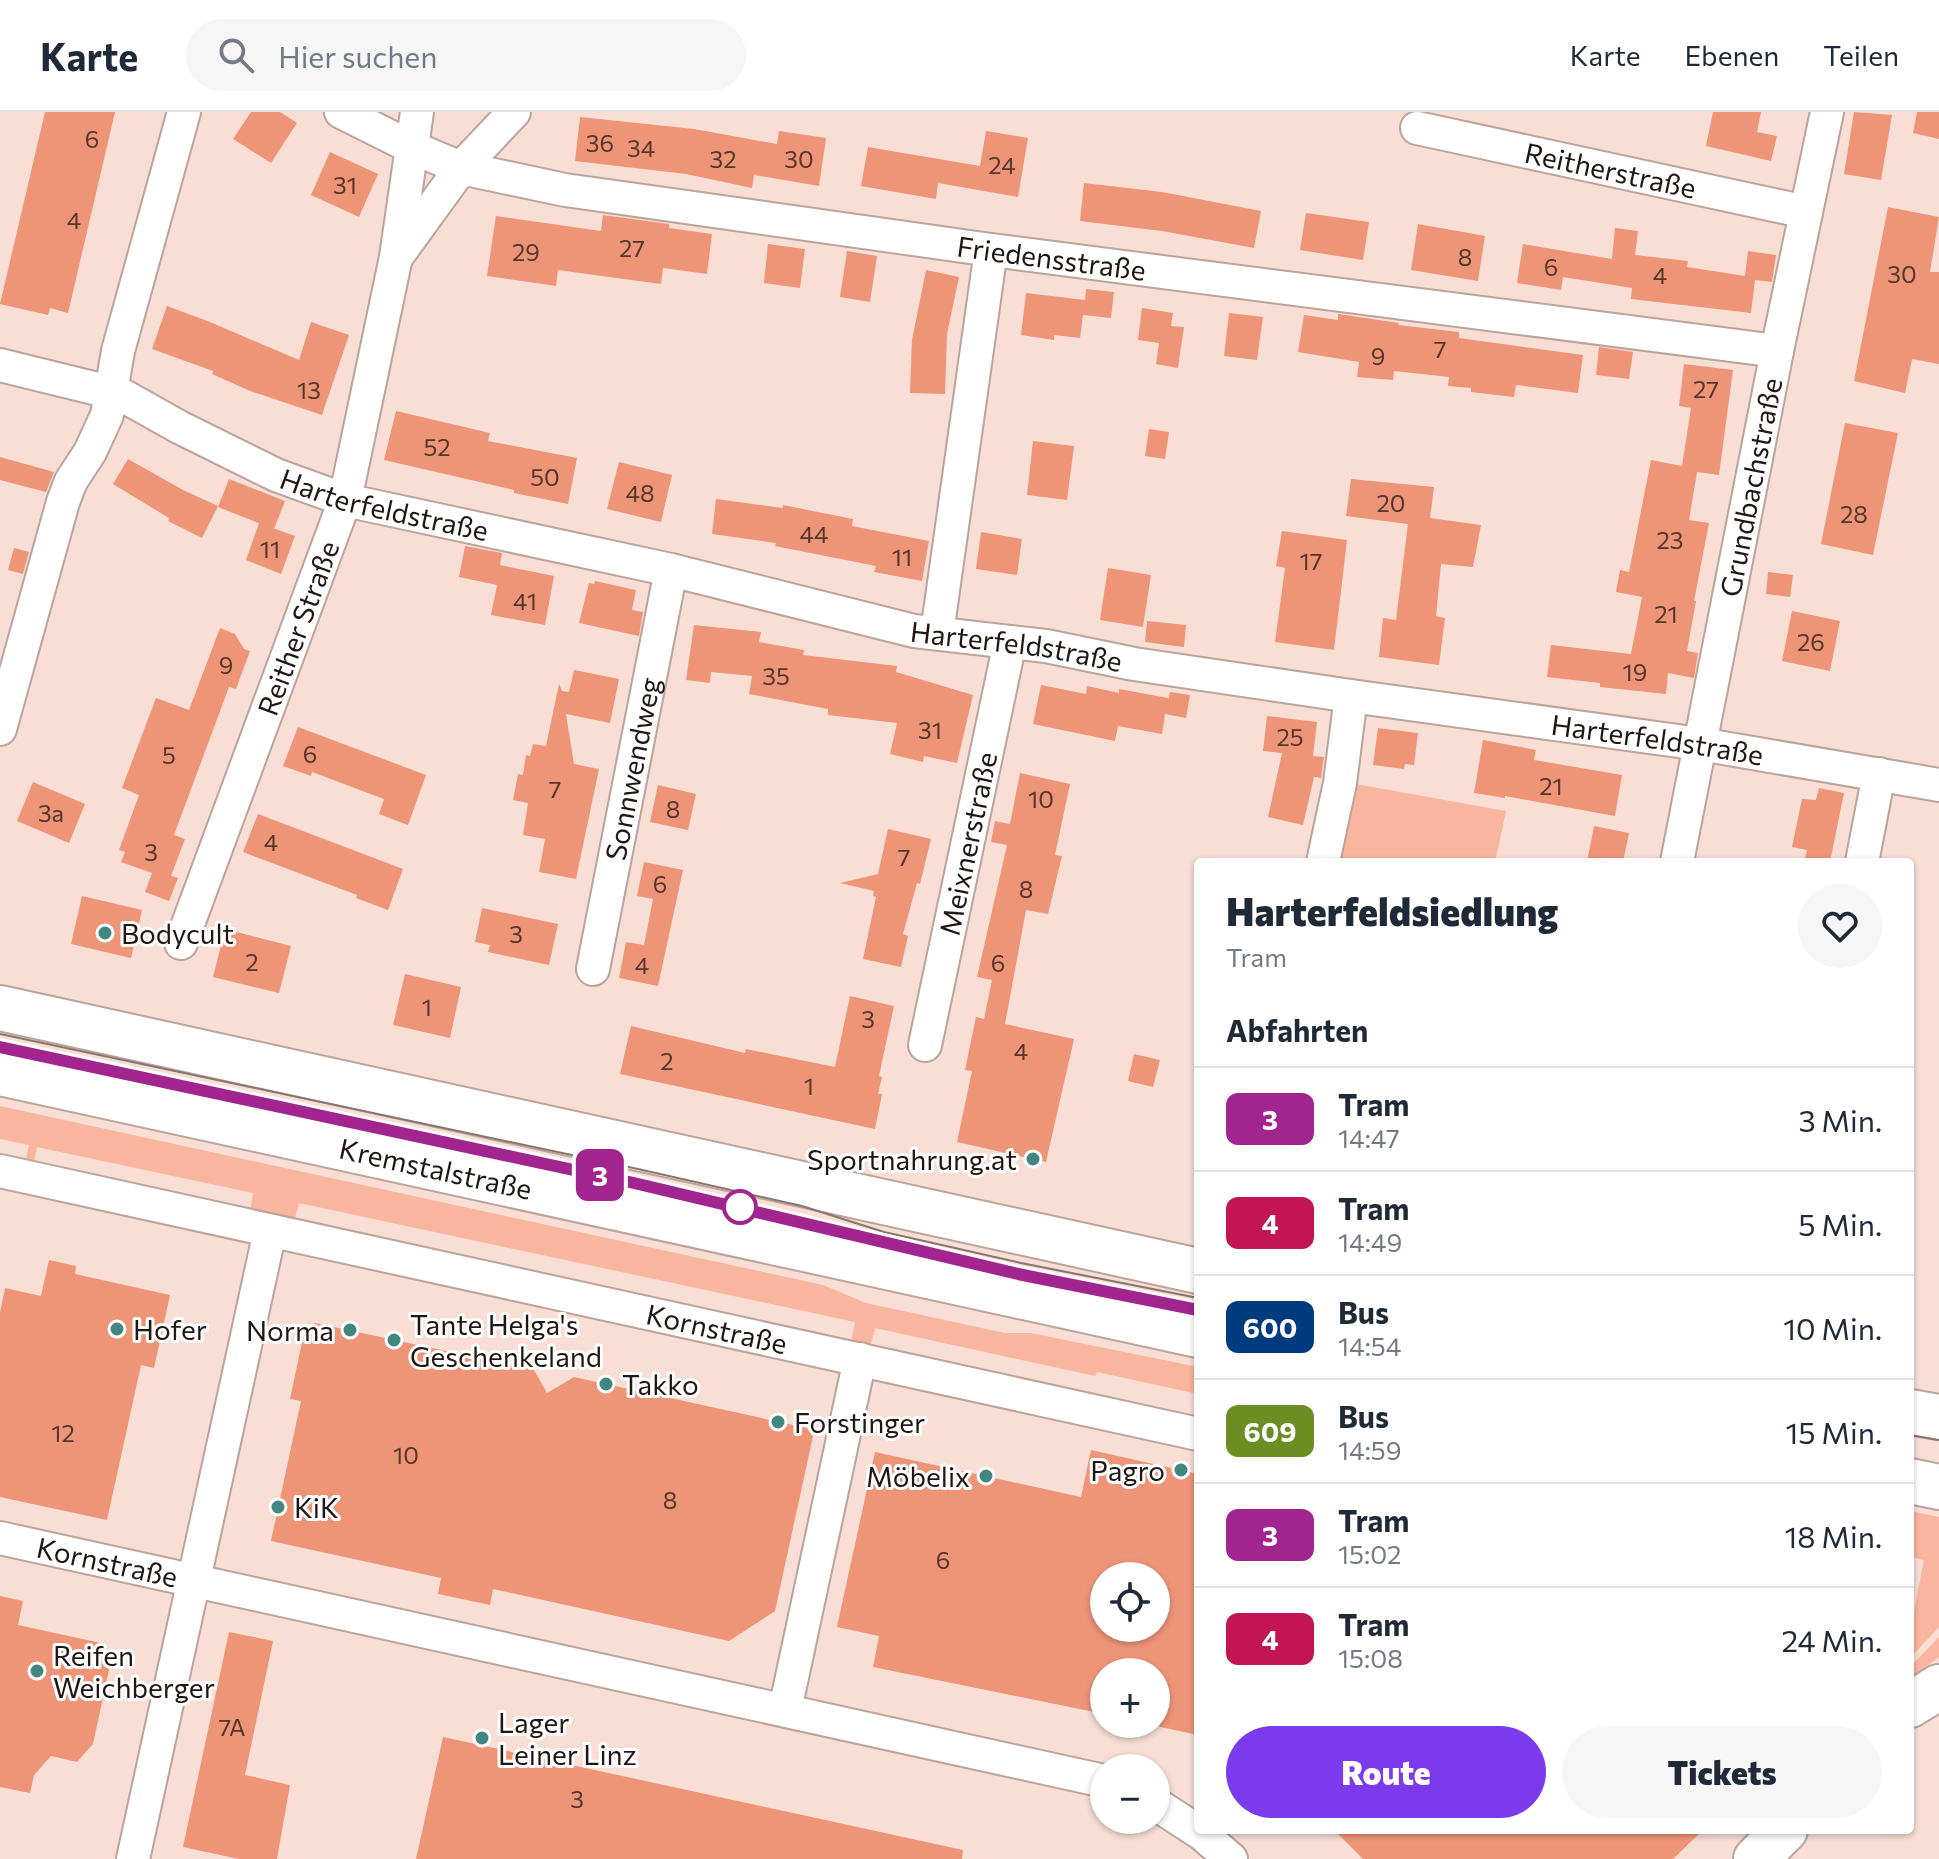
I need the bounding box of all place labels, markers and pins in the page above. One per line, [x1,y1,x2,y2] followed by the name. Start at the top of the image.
[121,916,234,950] place label: Bodycult
[96,924,114,942] marker: Bodycult
[807,1142,1017,1176] place label: Sportnahrung.at
[1024,1150,1042,1168] marker: Sportnahrung.at
[723,1190,757,1224] unlabelled marker
[410,1307,602,1373] place label: Tante Helga's Geschenkeland
[133,1312,207,1346] place label: Hofer
[246,1313,334,1347] place label: Norma
[108,1320,126,1338] marker: Hofer
[341,1321,359,1339] marker: Norma
[385,1331,403,1349] marker: Tante Helga's Geschenkeland
[622,1367,699,1401] place label: Takko
[597,1375,615,1393] marker: Takko
[794,1405,925,1439] place label: Forstinger
[769,1413,787,1431] marker: Forstinger
[1090,1453,1165,1487] place label: Pagro
[866,1459,970,1493] place label: Möbelix
[1172,1461,1190,1479] marker: Pagro
[977,1467,995,1485] marker: Möbelix
[294,1490,339,1524] place label: KiK
[269,1498,287,1516] marker: KiK
[53,1638,215,1704] place label: Reifen Weichberger
[28,1662,46,1680] marker: Reifen Weichberger
[498,1705,637,1771] place label: Lager Leiner Linz
[473,1729,491,1747] marker: Lager Leiner Linz

